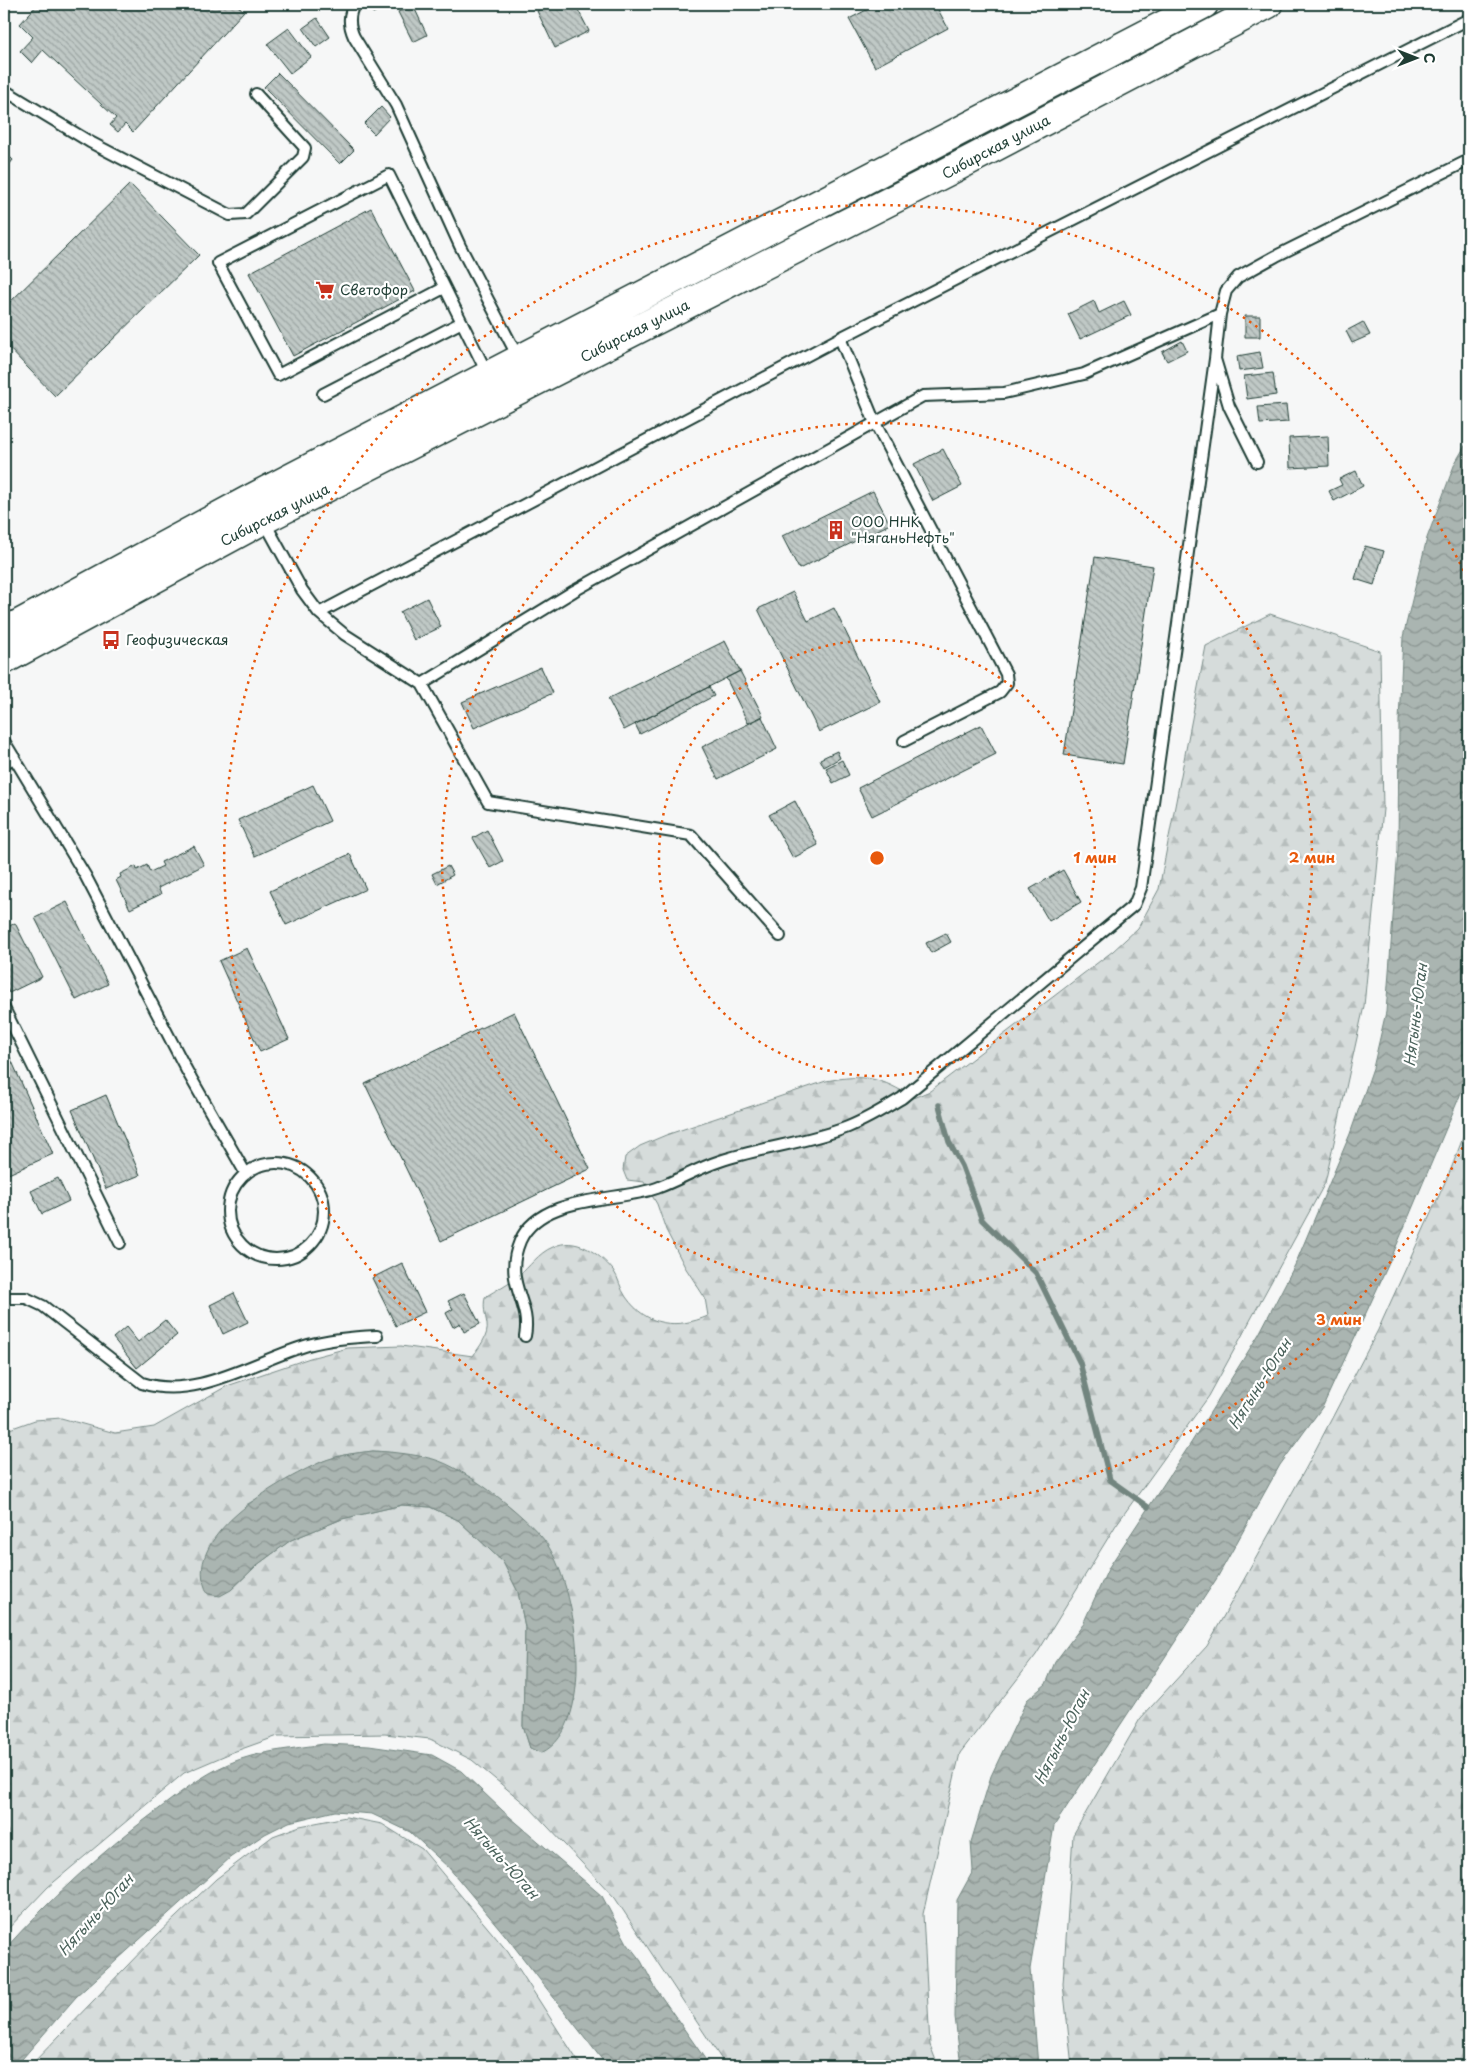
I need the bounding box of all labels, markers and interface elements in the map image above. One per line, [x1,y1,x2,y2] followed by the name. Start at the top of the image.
[1390,32,1440,82] north arrow
[1419,53,1440,63] text: С
[938,109,1054,184] street label: Сибирская улица
[314,279,336,301] supermarket icon: Светофор
[340,279,408,300] place label: Светофор
[577,294,693,367] street label: Сибирская улица
[217,478,333,551] street label: Сибирская улица
[851,511,955,548] place label: ООО ННК "НяганьНефть"
[825,519,847,541] building icon: ООО ННК "НяганьНефть"
[100,629,122,651] bus stop icon: Геофизическая
[126,629,228,650] place label: Геофизическая
[1073,845,1117,868] text: 1 мин
[1289,845,1336,868] text: 2 мин
[868,849,886,867] centre of rings
[1397,960,1432,1068] water label: Нягынь-Юган
[1316,1307,1362,1330] text: 3 мин
[1222,1332,1297,1433] water label: Нягынь-Юган
[1027,1683,1095,1788] water label: Нягынь-Юган
[459,1811,546,1904] water label: Нягынь-Юган
[52,1867,139,1960] water label: Нягынь-Юган

